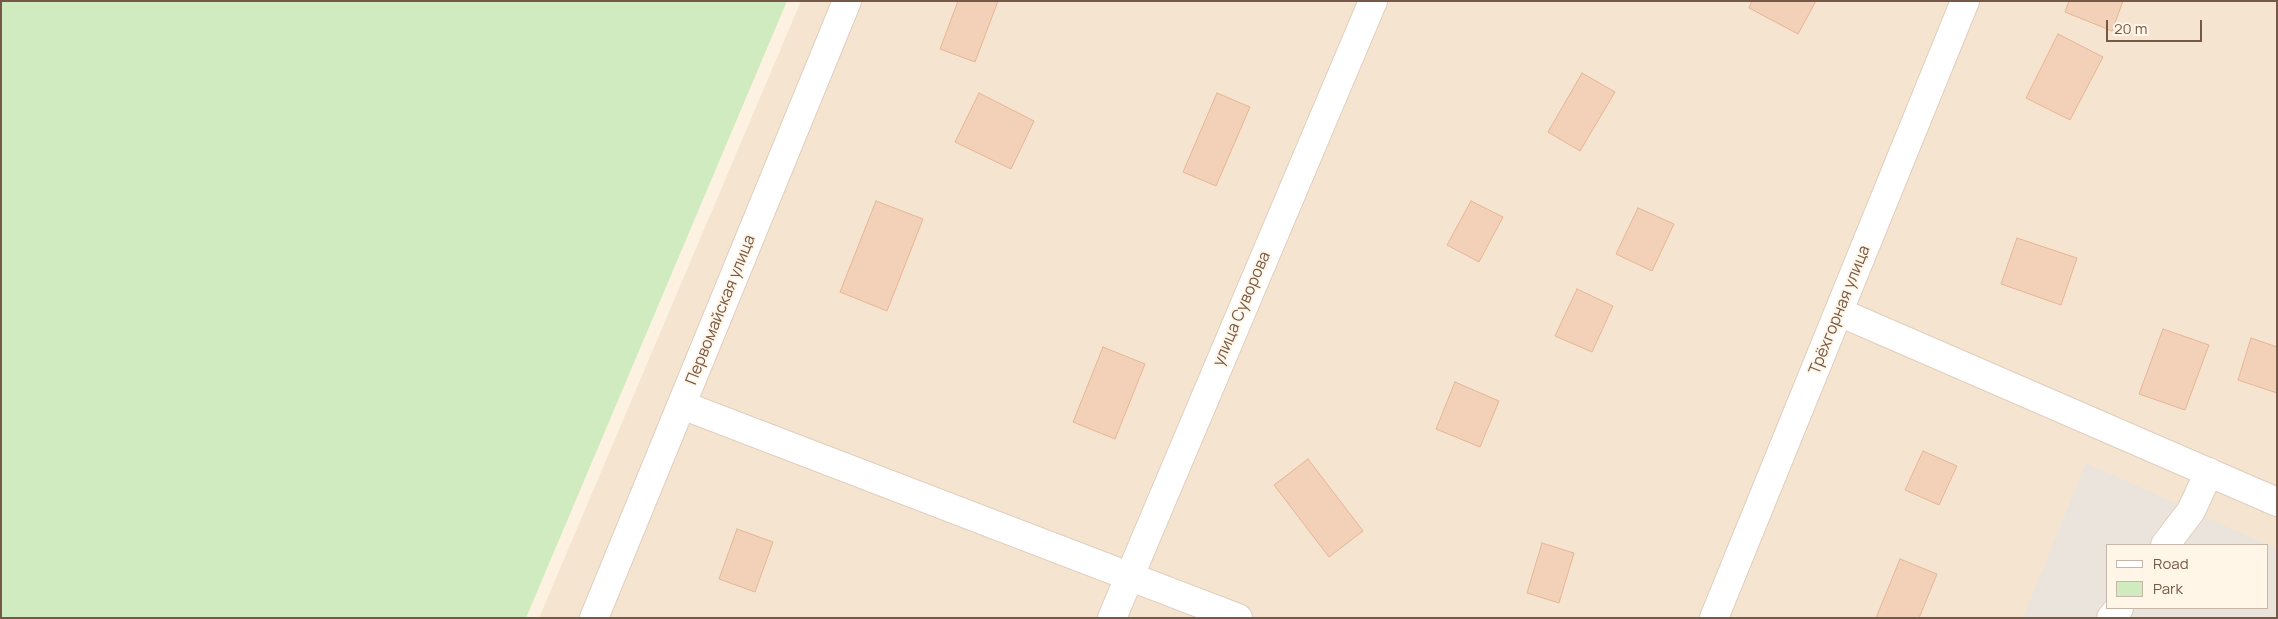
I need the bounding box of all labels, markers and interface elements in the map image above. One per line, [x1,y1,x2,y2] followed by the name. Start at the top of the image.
[2108,10,2204,42] scale bar
[2114,18,2147,39] text: 20 m
[682,232,760,388] street label: Первомайская улица
[1805,243,1875,377] street label: Трёхгорная улица
[1209,249,1275,369] street label: улица Суворова
[2106,544,2268,609] legend
[2153,553,2189,574] text: Road
[2153,578,2183,599] text: Park

